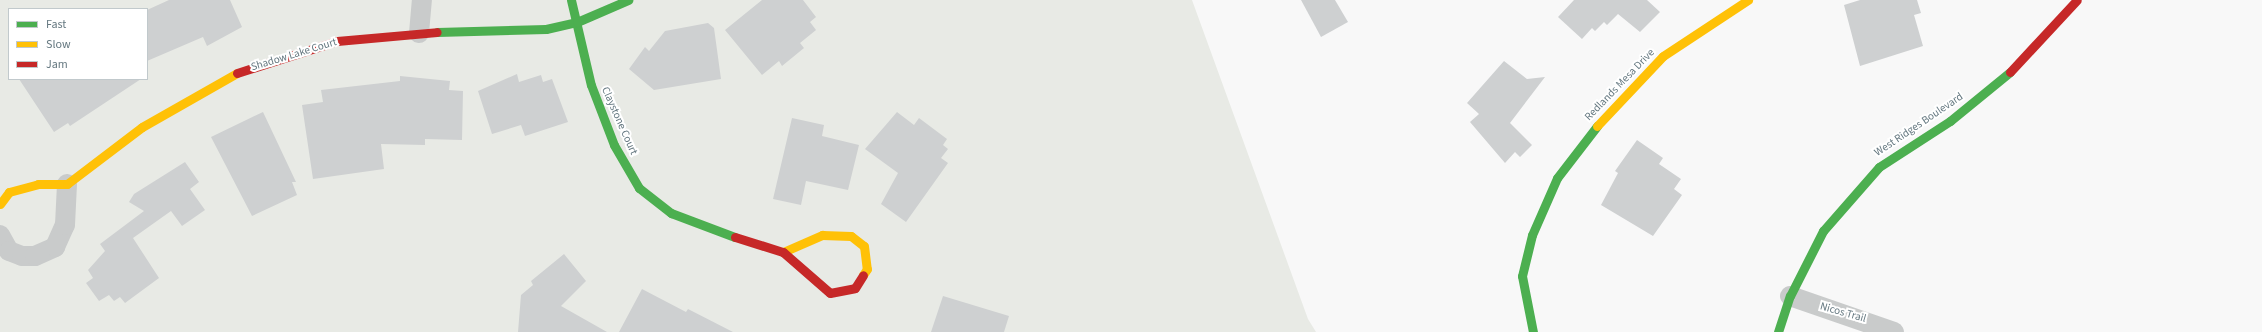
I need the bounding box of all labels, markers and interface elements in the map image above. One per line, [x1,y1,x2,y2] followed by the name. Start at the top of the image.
[8,8,148,80] legend
[46,16,66,33] text: Fast
[46,36,71,53] text: Slow
[249,36,339,74] street label: Shadow Lake Court
[1582,46,1658,124] street label: Redlands Mesa Drive
[46,56,68,73] text: Jam
[598,85,640,157] street label: Claystone Court
[1872,90,1966,160] street label: West Ridges Boulevard
[1818,300,1868,326] street label: Nicos Trail

